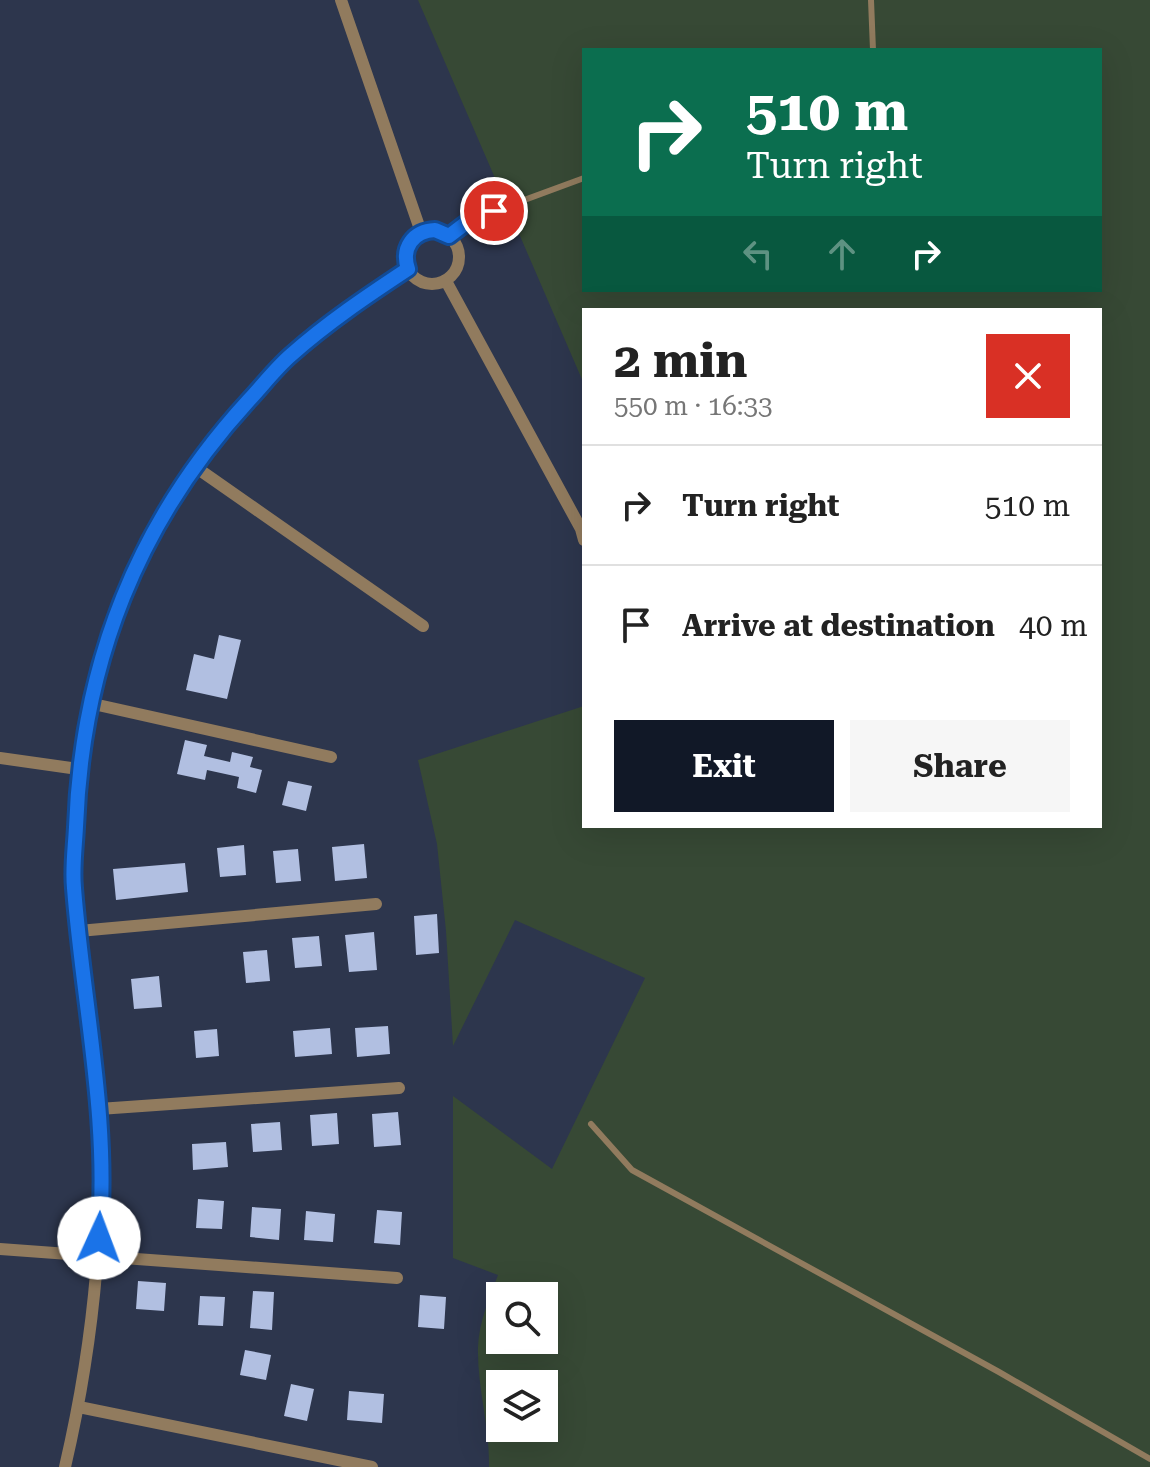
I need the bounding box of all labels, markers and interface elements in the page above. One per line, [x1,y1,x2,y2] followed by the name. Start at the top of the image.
[746,78,908,144] text: 510 m
[614,80,718,184] icon: right
[746,145,923,187] text: Turn right
[460,177,528,245] pin
[472,189,516,233] icon: arrive
[736,232,780,276] icon: left
[820,232,864,276] icon: ahead
[904,232,948,276] icon: right
[614,333,747,389] text: 2 min
[986,334,1070,418] button: close
[614,391,773,421] text: 550 m · 16:33
[614,483,658,527] icon: right
[682,488,839,523] text: Turn right
[985,488,1070,523] text: 510 m
[614,603,658,647] icon: arrive
[682,608,995,643] text: Arrive at destination
[1019,608,1088,643] text: 40 m
[614,720,834,812] button: Exit
[850,720,1070,812] button: Share
[57,1196,141,1280] position arrow
[486,1282,558,1442] map controls
[486,1282,558,1354] button: search
[486,1370,558,1442] button: layers

